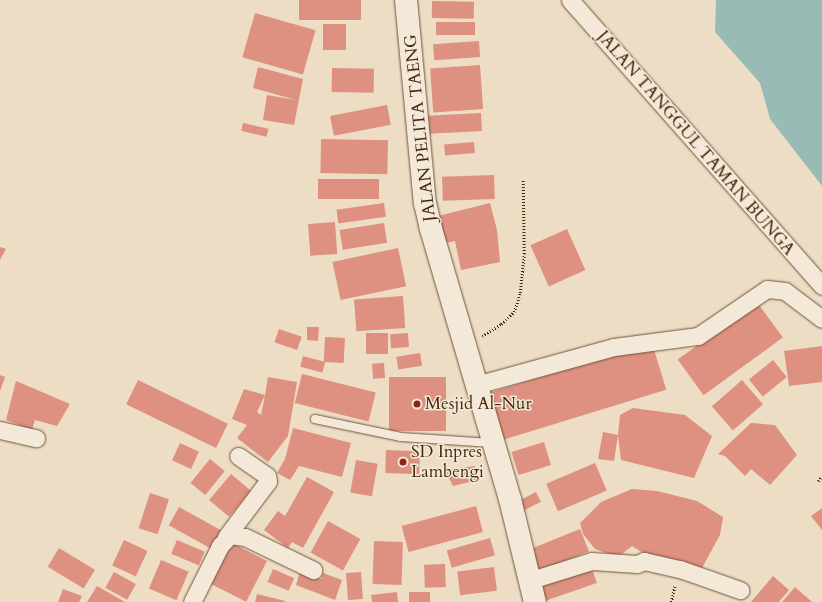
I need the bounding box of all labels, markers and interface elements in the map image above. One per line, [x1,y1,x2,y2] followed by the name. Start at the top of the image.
[593,26,799,260] street label: JALAN TANGGUL TAMAN BUNGA
[400,33,440,223] street label: JALAN PELITA TAENG
[425,394,532,414] place label: Mesjid Al-Nur
[412,399,422,409] marker: Mesjid Al-Nur
[411,442,484,482] place label: SD Inpres Lambengi
[398,457,408,467] marker: SD Inpres Lambengi

